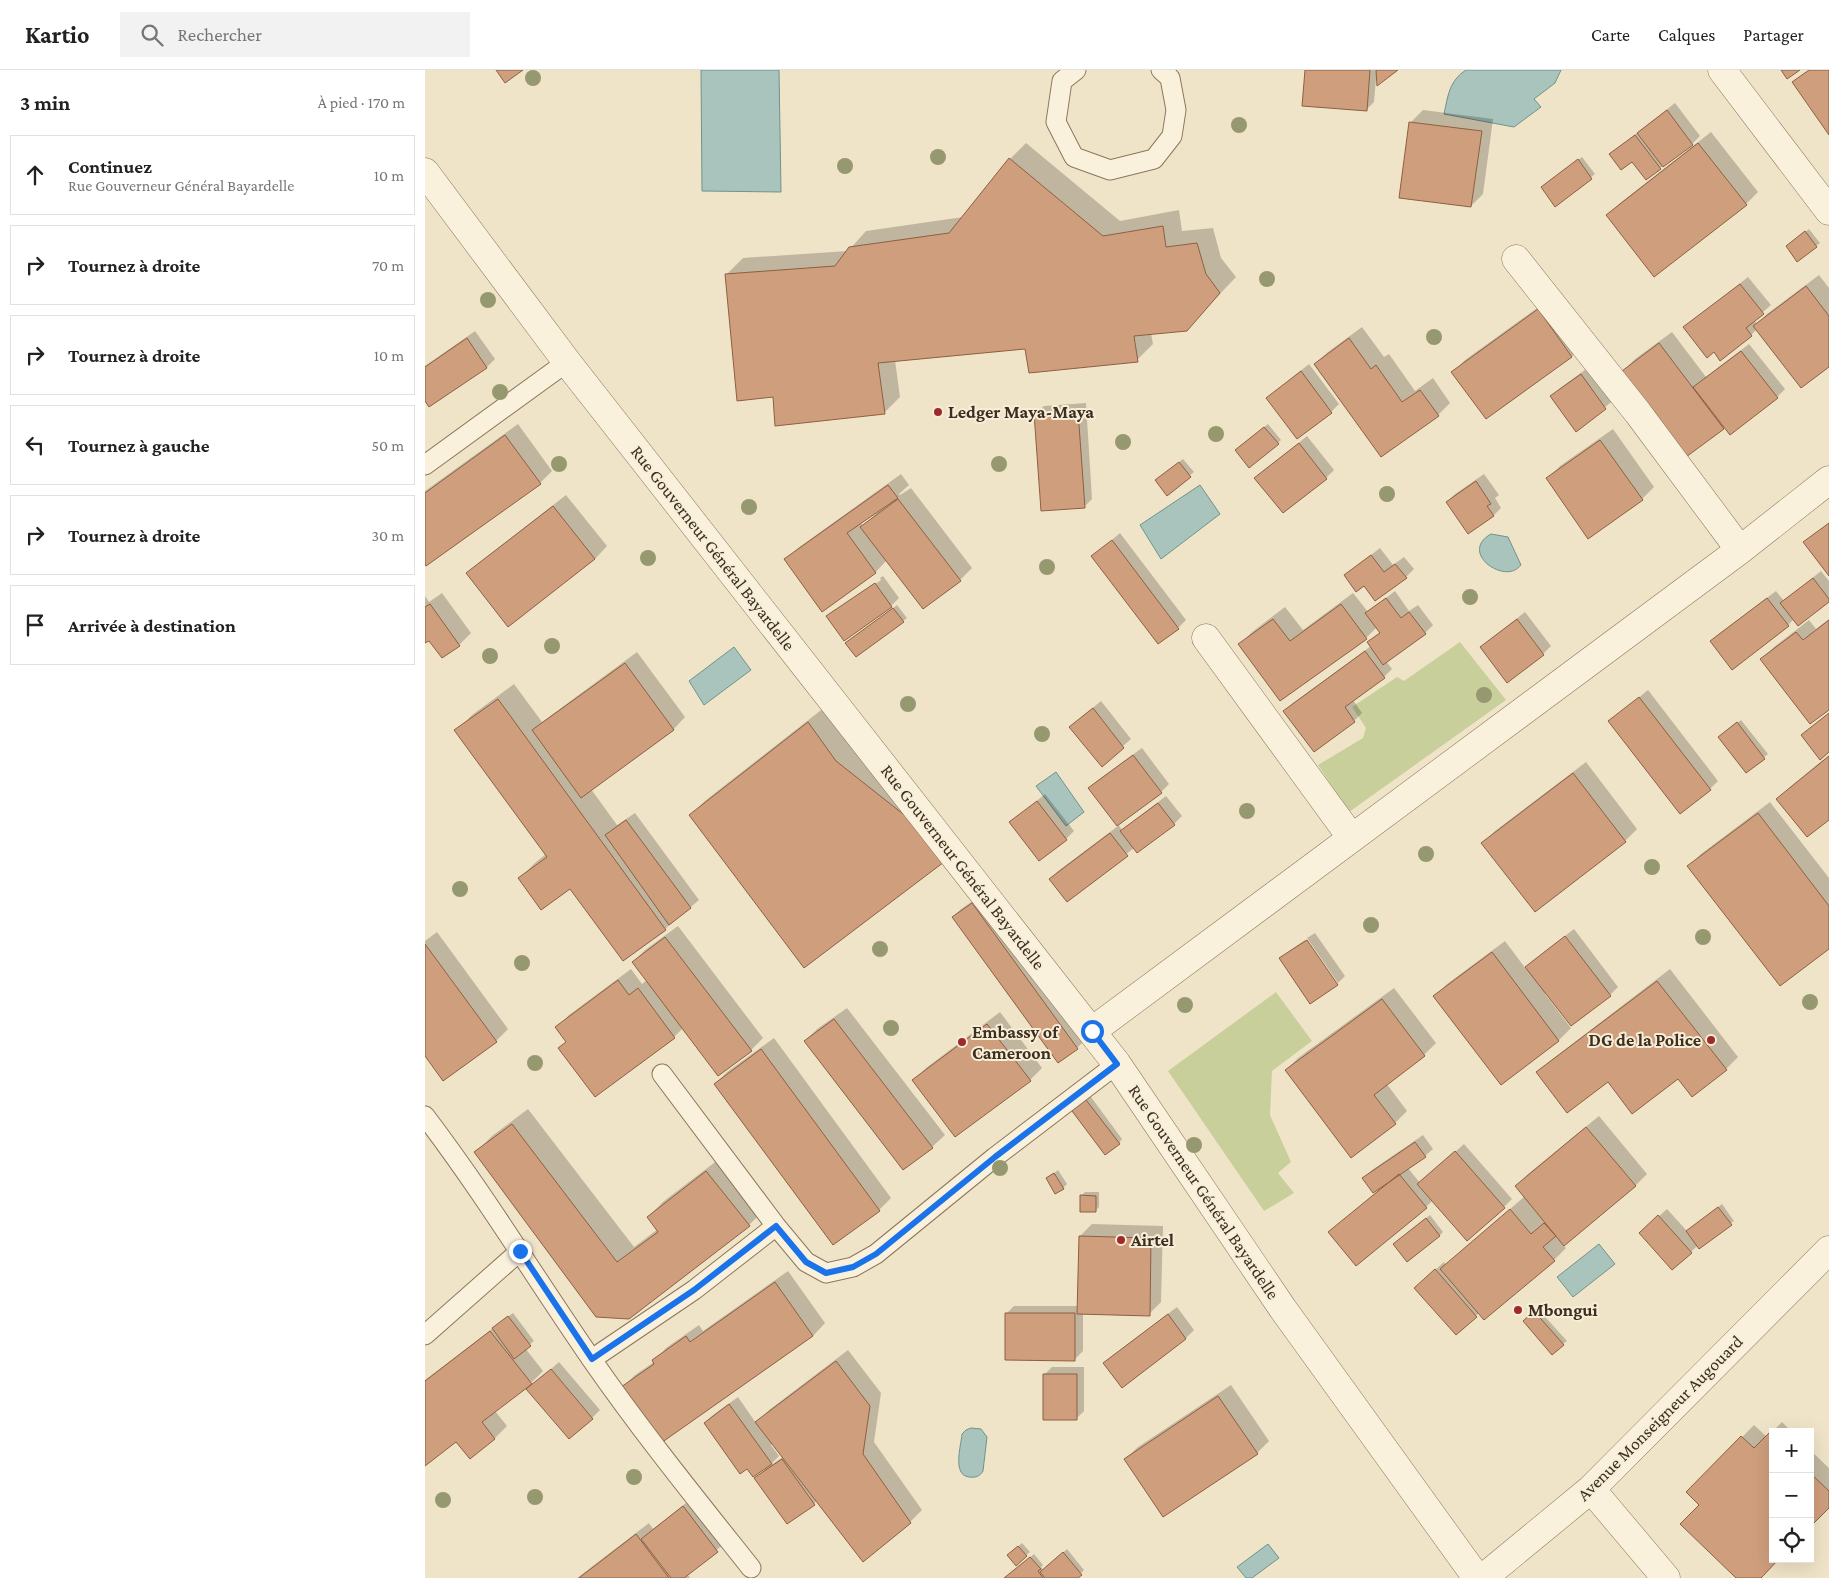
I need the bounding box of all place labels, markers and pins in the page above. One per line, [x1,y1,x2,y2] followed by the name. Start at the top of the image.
[948,402,1094,422] place label: Ledger Maya-Maya
[932,406,944,418] marker: Ledger Maya-Maya
[972,1022,1059,1063] place label: Embassy of Cameroon
[1589,1030,1701,1050] place label: DG de la Police
[1705,1034,1717,1046] marker: DG de la Police
[956,1036,968,1048] marker: Embassy of Cameroon
[1130,1230,1174,1250] place label: Airtel
[1115,1234,1127,1246] marker: Airtel
[1528,1300,1598,1320] place label: Mbongui
[1512,1304,1524,1316] marker: Mbongui

